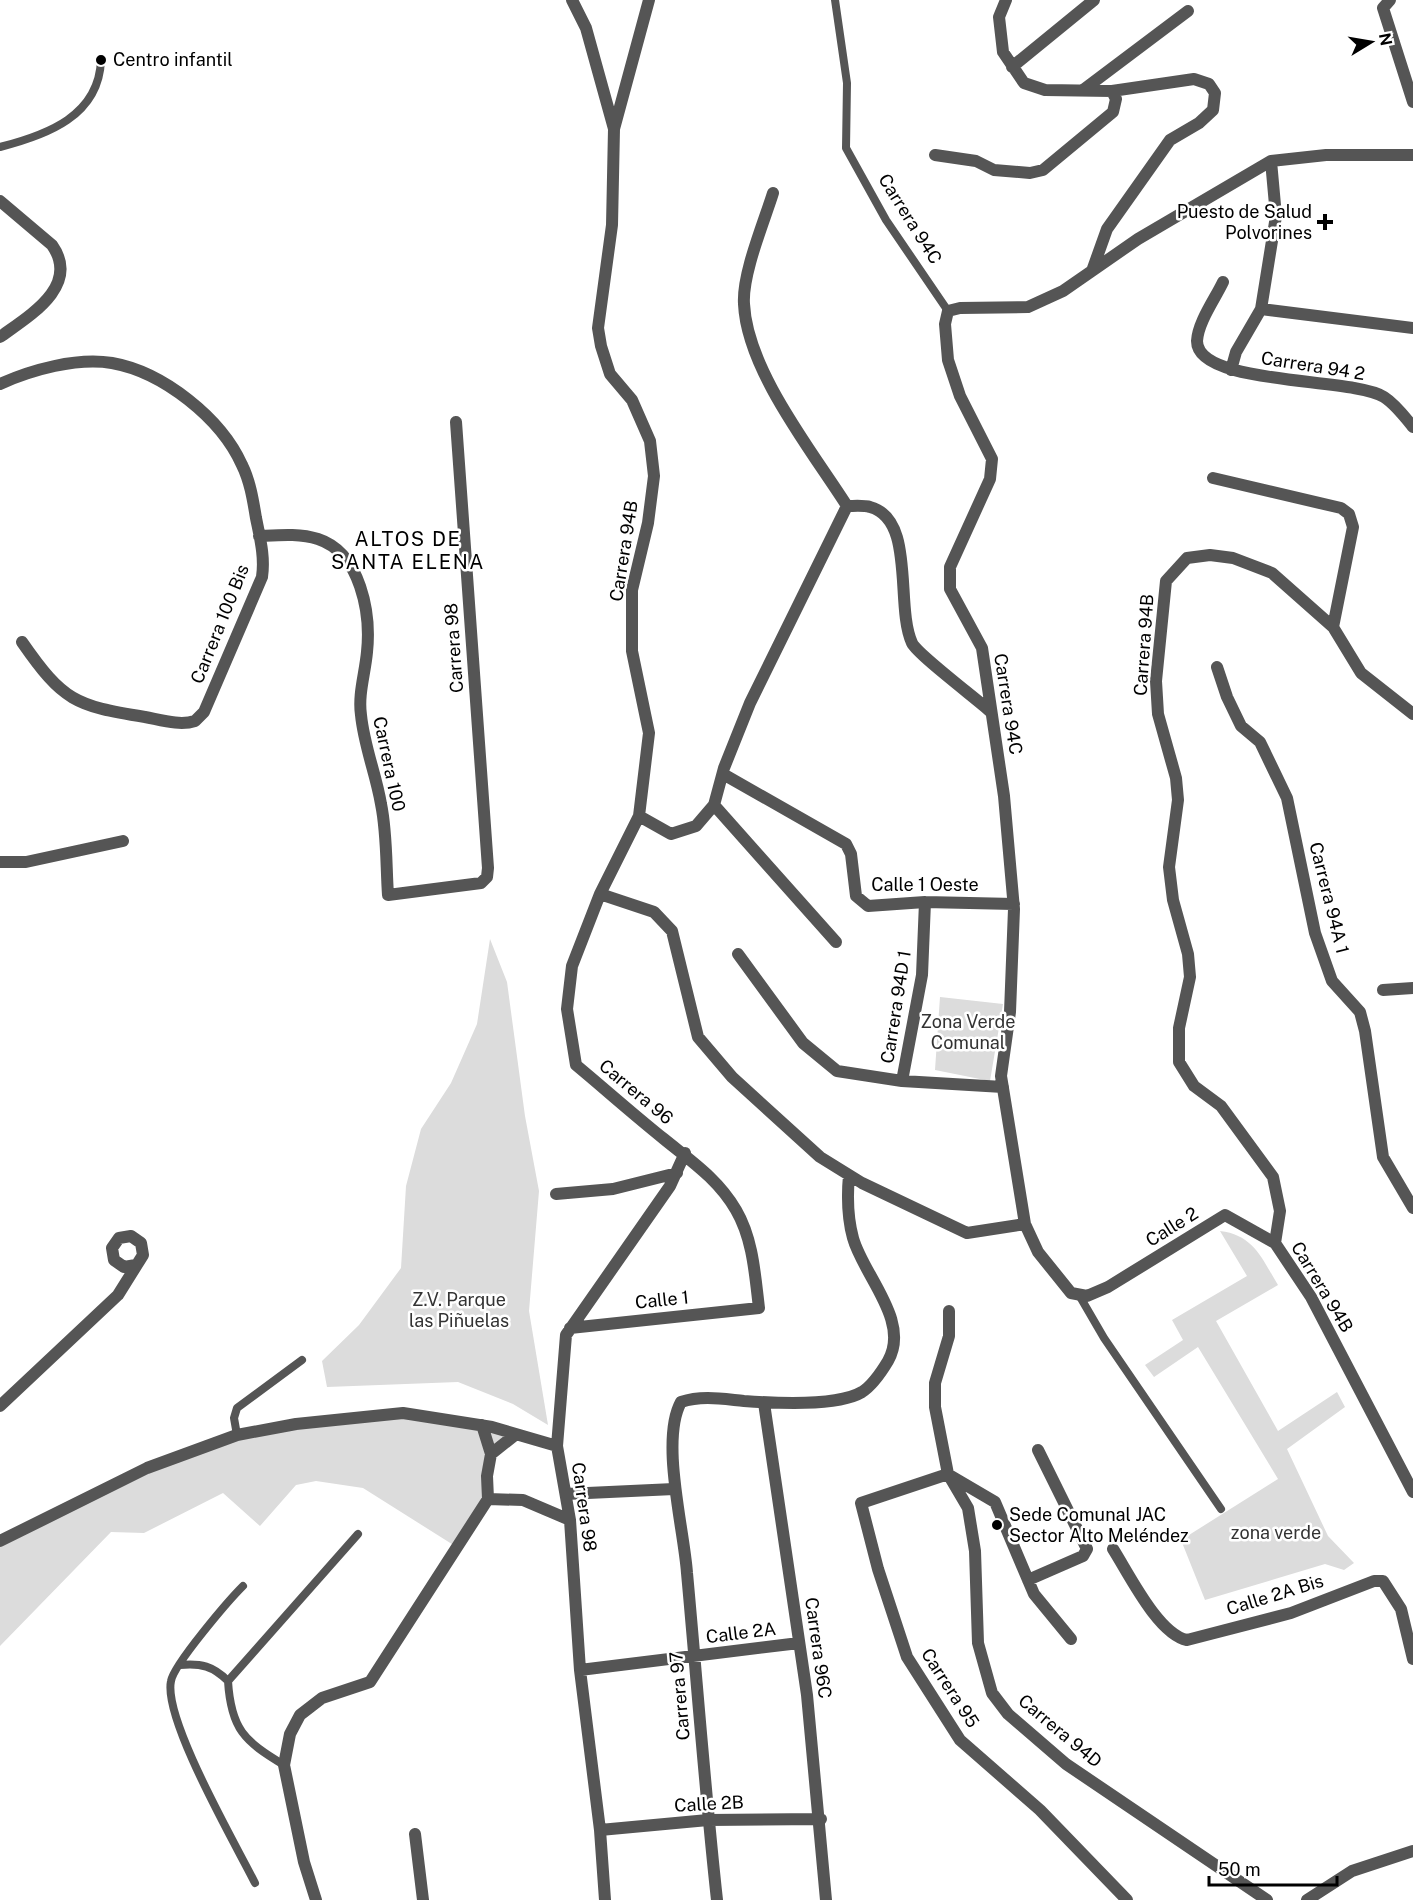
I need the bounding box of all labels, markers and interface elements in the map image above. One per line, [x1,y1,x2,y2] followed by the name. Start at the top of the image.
[1341,12,1401,72] north arrow
[1375,31,1396,47] text: N
[113,49,233,70] place label: Centro infantil
[94,53,108,67] marker: Centro infantil
[874,170,946,268] street label: Carrera 94C
[1177,201,1312,243] place label: Puesto de Salud Polvorines
[1316,213,1334,231] marker: Puesto de Salud Polvorines
[1260,347,1367,384] street label: Carrera 94 2
[605,499,642,603] street label: Carrera 94B
[331,527,485,574] district label: ALTOS DE SANTA ELENA
[186,561,253,686] street label: Carrera 100 Bis
[1129,593,1158,697] street label: Carrera 94B
[440,602,467,694] street label: Carrera 98
[990,652,1027,756] street label: Carrera 94C
[369,714,410,813] street label: Carrera 100
[1305,840,1354,956] street label: Carrera 94A 1
[871,874,979,895] street label: Calle 1 Oeste
[876,949,915,1065] street label: Carrera 94D 1
[921,1011,1015,1053] park label: Zona Verde Comunal
[595,1055,677,1128] street label: Carrera 96
[1142,1202,1202,1251] street label: Calle 2
[1287,1238,1358,1336] street label: Carrera 94B
[634,1286,690,1313] street label: Calle 1
[409,1289,509,1331] park label: Z.V. Parque las Piñuelas
[568,1461,601,1553] street label: Carrera 98
[1009,1504,1189,1546] place label: Sede Comunal JAC Sector Alto Meléndez
[990,1518,1004,1532] marker: Sede Comunal JAC Sector Alto Meléndez
[1231,1522,1321,1543] park label: zona verde
[1224,1570,1326,1619] street label: Calle 2A Bis
[801,1596,836,1700] street label: Carrera 96C
[705,1618,777,1647] street label: Calle 2A
[917,1644,984,1731] street label: Carrera 95
[665,1651,694,1741] street label: Carrera 97
[1014,1690,1106,1772] street label: Carrera 94D
[674,1791,744,1816] street label: Calle 2B
[1209,1849,1336,1887] scale bar
[1218,1859,1261,1880] text: 50 m

